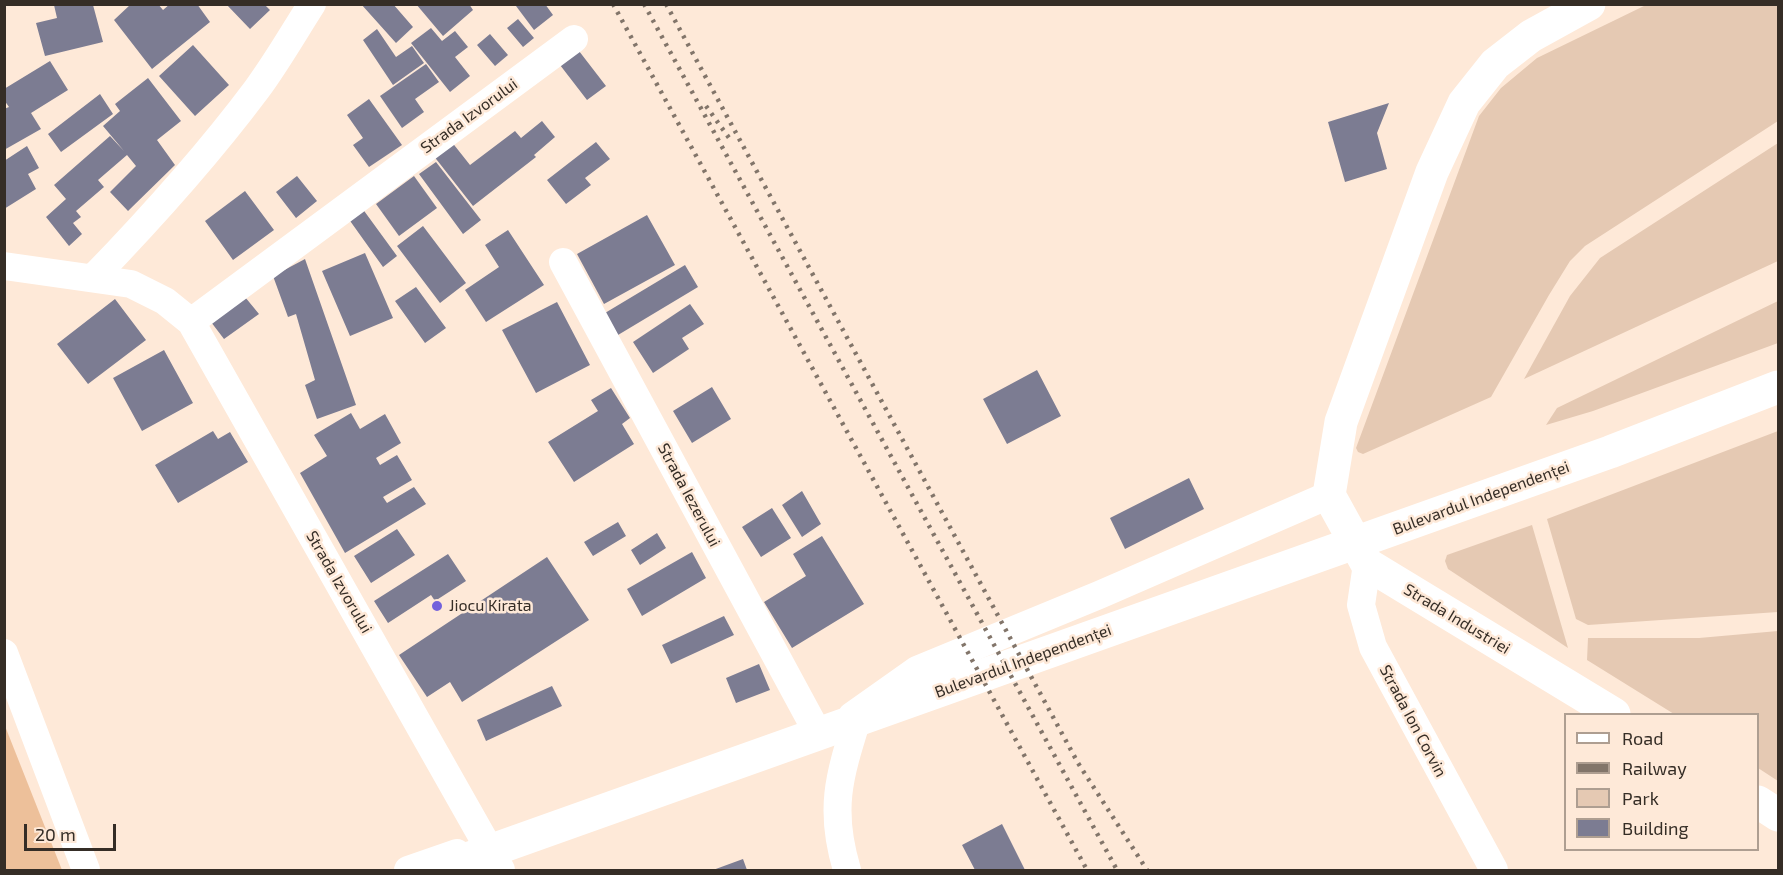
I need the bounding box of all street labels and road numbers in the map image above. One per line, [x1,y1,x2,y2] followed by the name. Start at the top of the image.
[417,74,521,158] street label: Strada Izvorului
[654,440,724,550] street label: Strada Iezerului
[1390,457,1572,539] street label: Bulevardul Independenței
[302,527,376,637] street label: Strada Izvorului
[1400,580,1514,658] street label: Strada Industriei
[932,620,1114,702] street label: Bulevardul Independenței
[1375,662,1451,780] street label: Strada Ion Corvin

